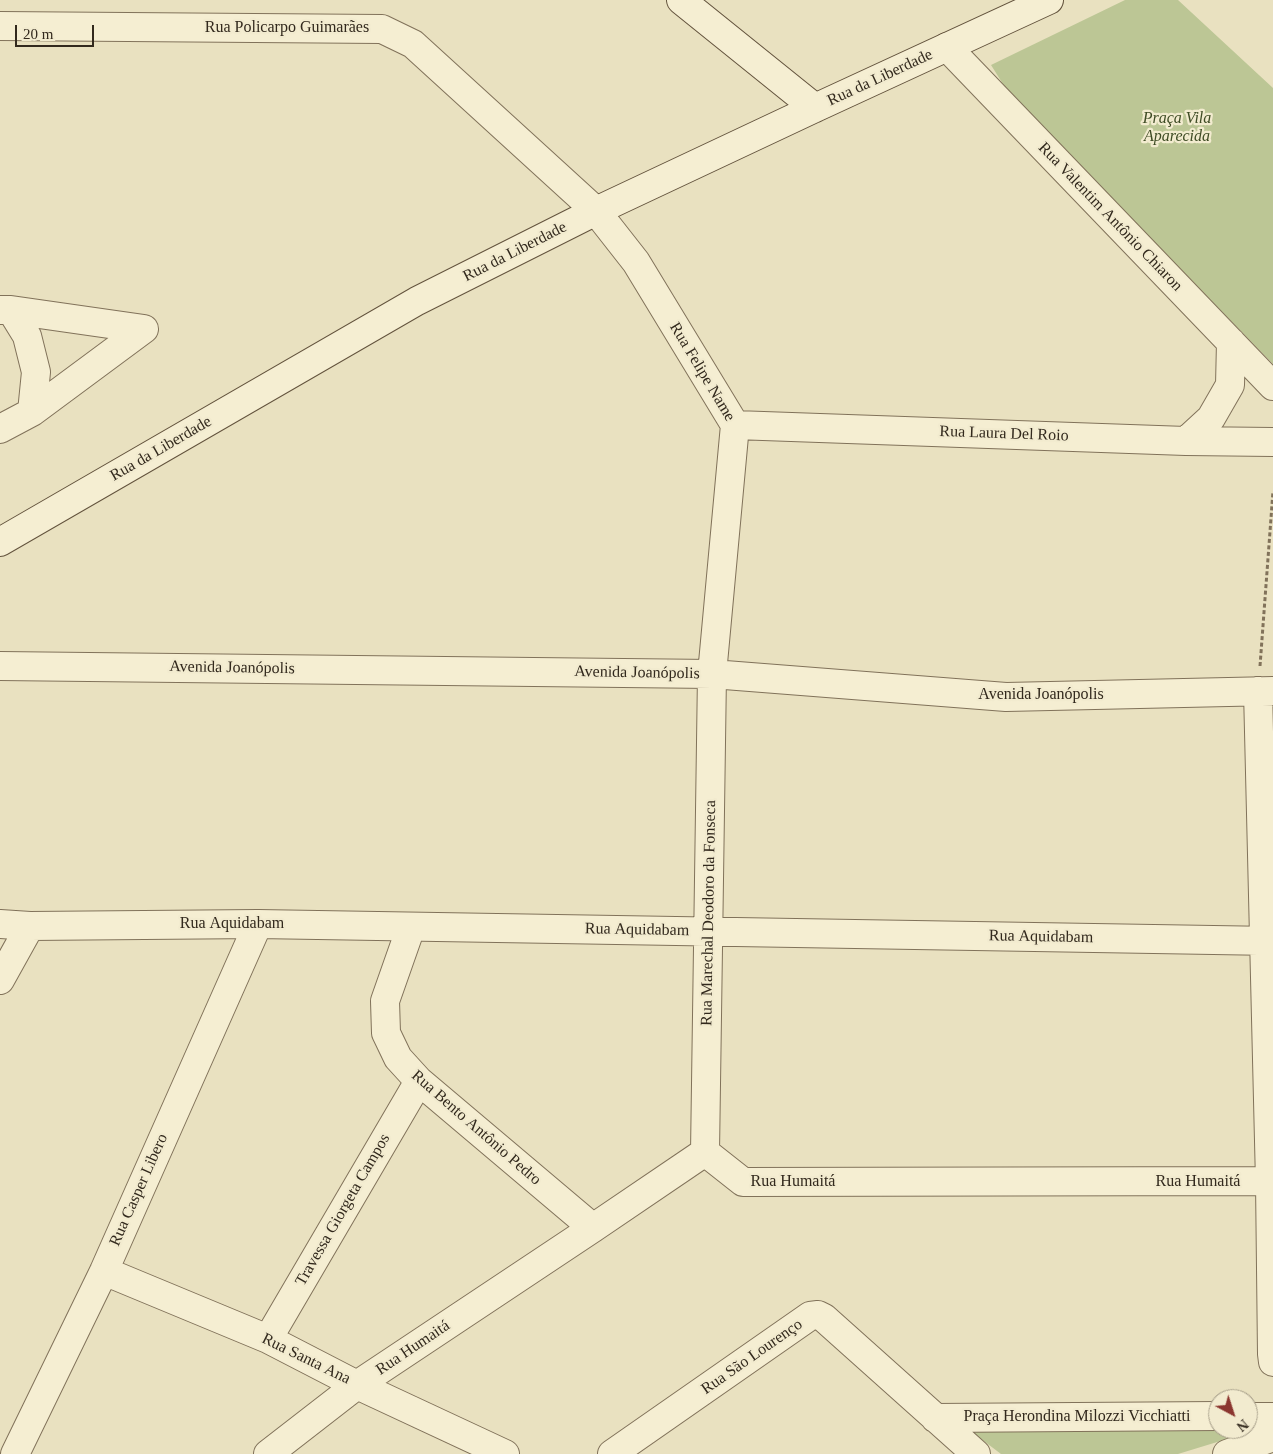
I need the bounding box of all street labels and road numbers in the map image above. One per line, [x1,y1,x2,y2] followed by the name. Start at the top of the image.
[205,18,369,38] street label: Rua Policarpo Guimarães
[824,45,936,111] street label: Rua da Liberdade
[1034,139,1186,295] street label: Rua Valentim Antônio Chiaron
[460,218,570,286] street label: Rua da Liberdade
[665,319,739,425] street label: Rua Felipe Name
[107,412,215,486] street label: Rua da Liberdade
[939,422,1069,446] street label: Rua Laura Del Roio
[169,657,295,679] street label: Avenida Joanópolis
[574,662,700,684] street label: Avenida Joanópolis
[978,685,1104,705] street label: Avenida Joanópolis
[697,800,721,1026] street label: Rua Marechal Deodoro da Fonseca
[180,914,284,934] street label: Rua Aquidabam
[585,919,689,941] street label: Rua Aquidabam
[989,926,1093,948] street label: Rua Aquidabam
[407,1066,545,1190] street label: Rua Bento Antônio Pedro
[106,1131,172,1249] street label: Rua Casper Libero
[292,1131,394,1289] street label: Travessa Giorgeta Campos
[751,1172,835,1192] street label: Rua Humaitá
[1156,1172,1240,1192] street label: Rua Humaitá
[698,1315,806,1399] street label: Rua São Lourenço
[372,1316,454,1380] street label: Rua Humaitá
[259,1329,353,1389] street label: Rua Santa Ana
[964,1407,1190,1427] street label: Praça Herondina Milozzi Vicchiatti

